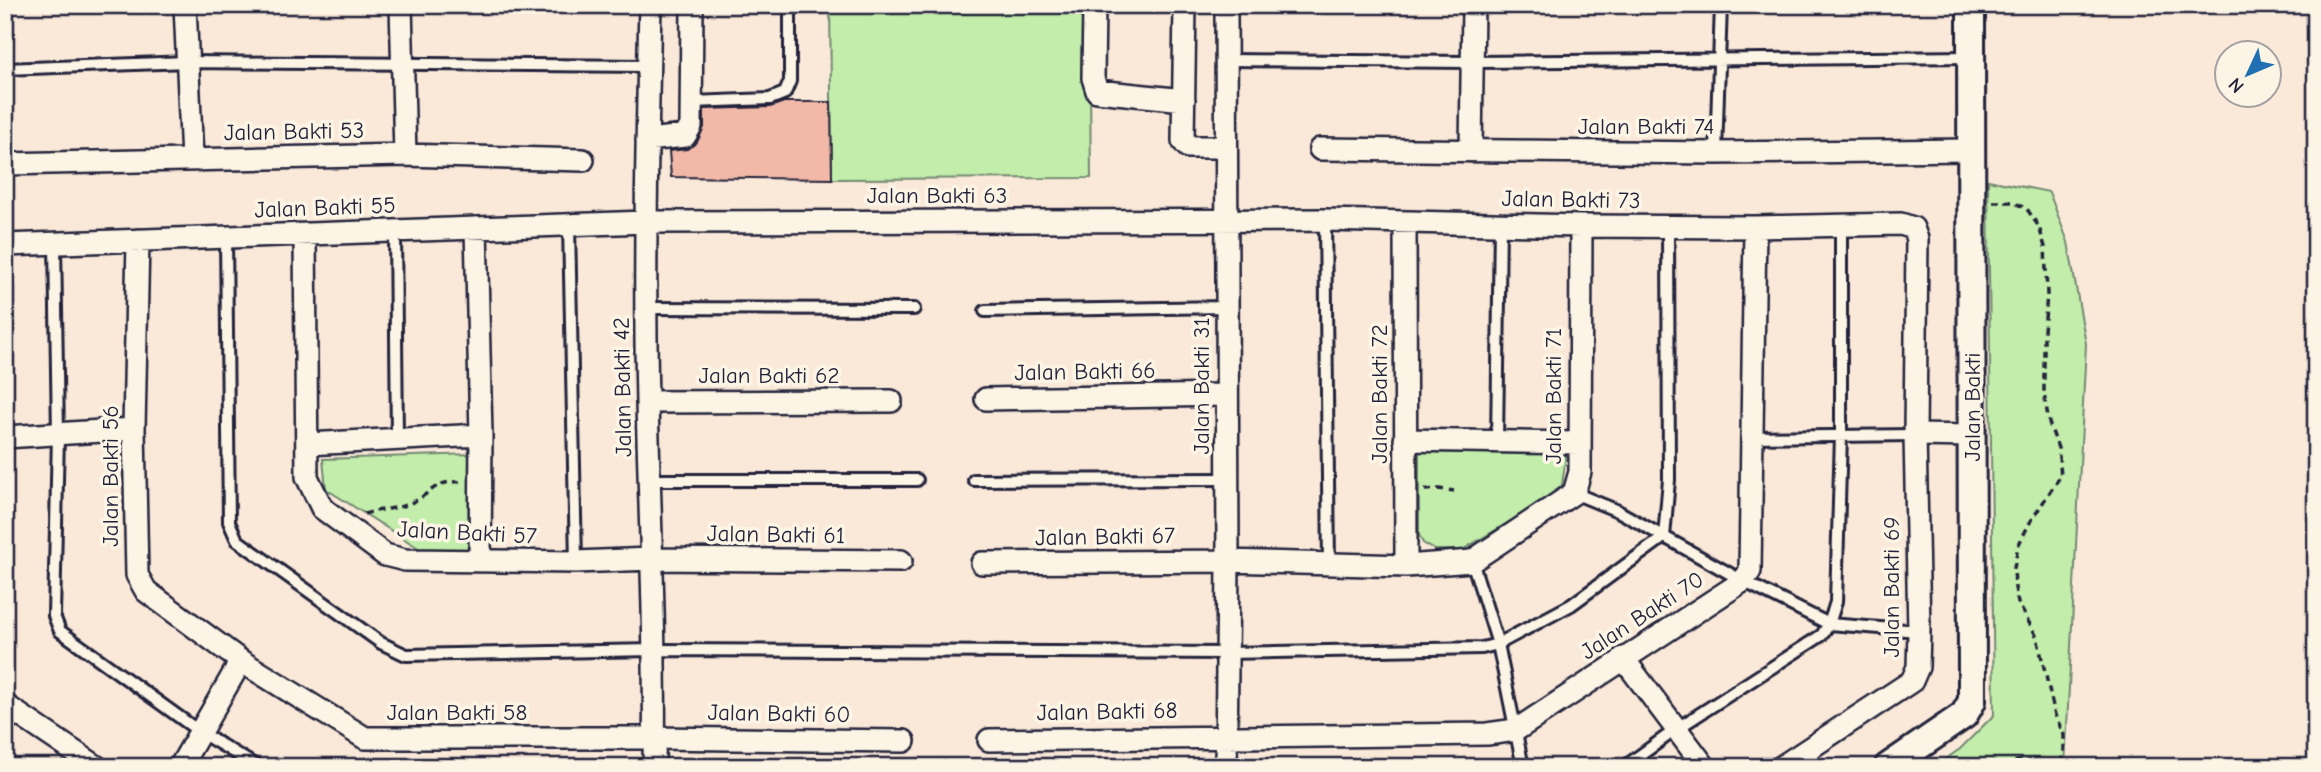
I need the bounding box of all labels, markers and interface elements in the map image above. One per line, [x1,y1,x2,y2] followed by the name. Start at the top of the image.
[2212,38,2282,108] north arrow
[2224,73,2249,97] text: N
[1578,113,1714,140] street label: Jalan Bakti 74
[224,117,364,146] street label: Jalan Bakti 53
[867,182,1007,209] street label: Jalan Bakti 63
[1501,185,1641,214] street label: Jalan Bakti 73
[254,192,396,223] street label: Jalan Bakti 55
[608,317,637,457] street label: Jalan Bakti 42
[1188,317,1215,455] street label: Jalan Bakti 31
[1366,324,1393,464] street label: Jalan Bakti 72
[1540,328,1567,464] street label: Jalan Bakti 71
[1959,353,1986,461] street label: Jalan Bakti
[1014,357,1156,386] street label: Jalan Bakti 66
[699,362,839,389] street label: Jalan Bakti 62
[97,405,124,547] street label: Jalan Bakti 56
[396,515,538,550] street label: Jalan Bakti 57
[1878,516,1905,658] street label: Jalan Bakti 69
[707,520,845,549] street label: Jalan Bakti 61
[1035,522,1175,551] street label: Jalan Bakti 67
[1576,566,1709,665] street label: Jalan Bakti 70
[1036,697,1178,726] street label: Jalan Bakti 68
[387,699,527,726] street label: Jalan Bakti 58
[707,699,851,728] street label: Jalan Bakti 60

